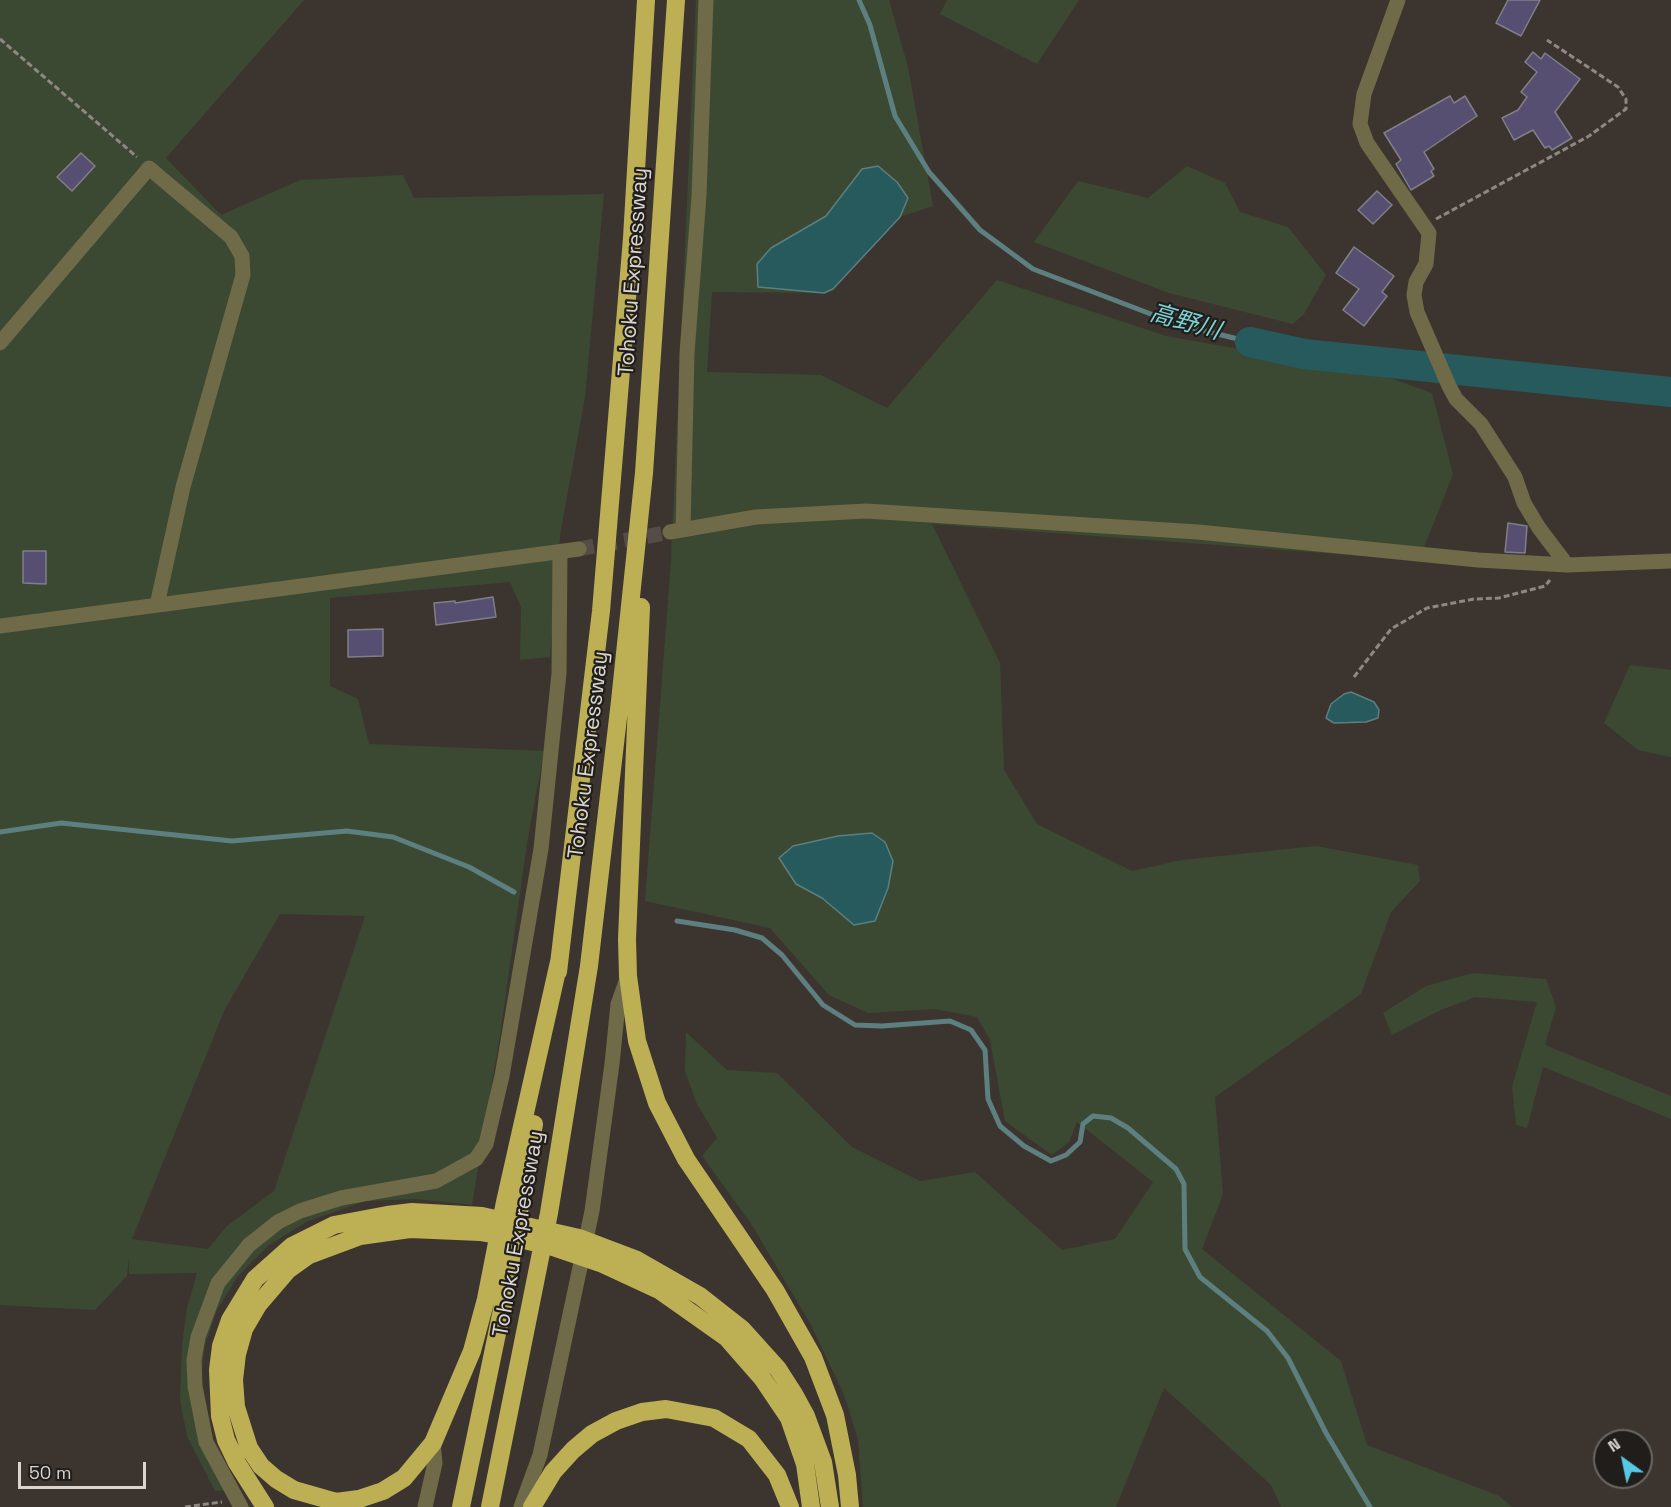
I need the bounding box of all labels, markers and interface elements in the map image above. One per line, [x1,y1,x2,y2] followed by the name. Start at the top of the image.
[614,167,654,377] street label: Tohoku Expressway
[1146,299,1224,347] water label: 高野川
[563,650,615,860] street label: Tohoku Expressway
[488,1129,550,1339] street label: Tohoku Expressway
[1593,1429,1653,1489] north arrow
[1604,1433,1624,1457] text: N
[21,1450,148,1488] scale bar
[29,1461,71,1484] text: 50 m

